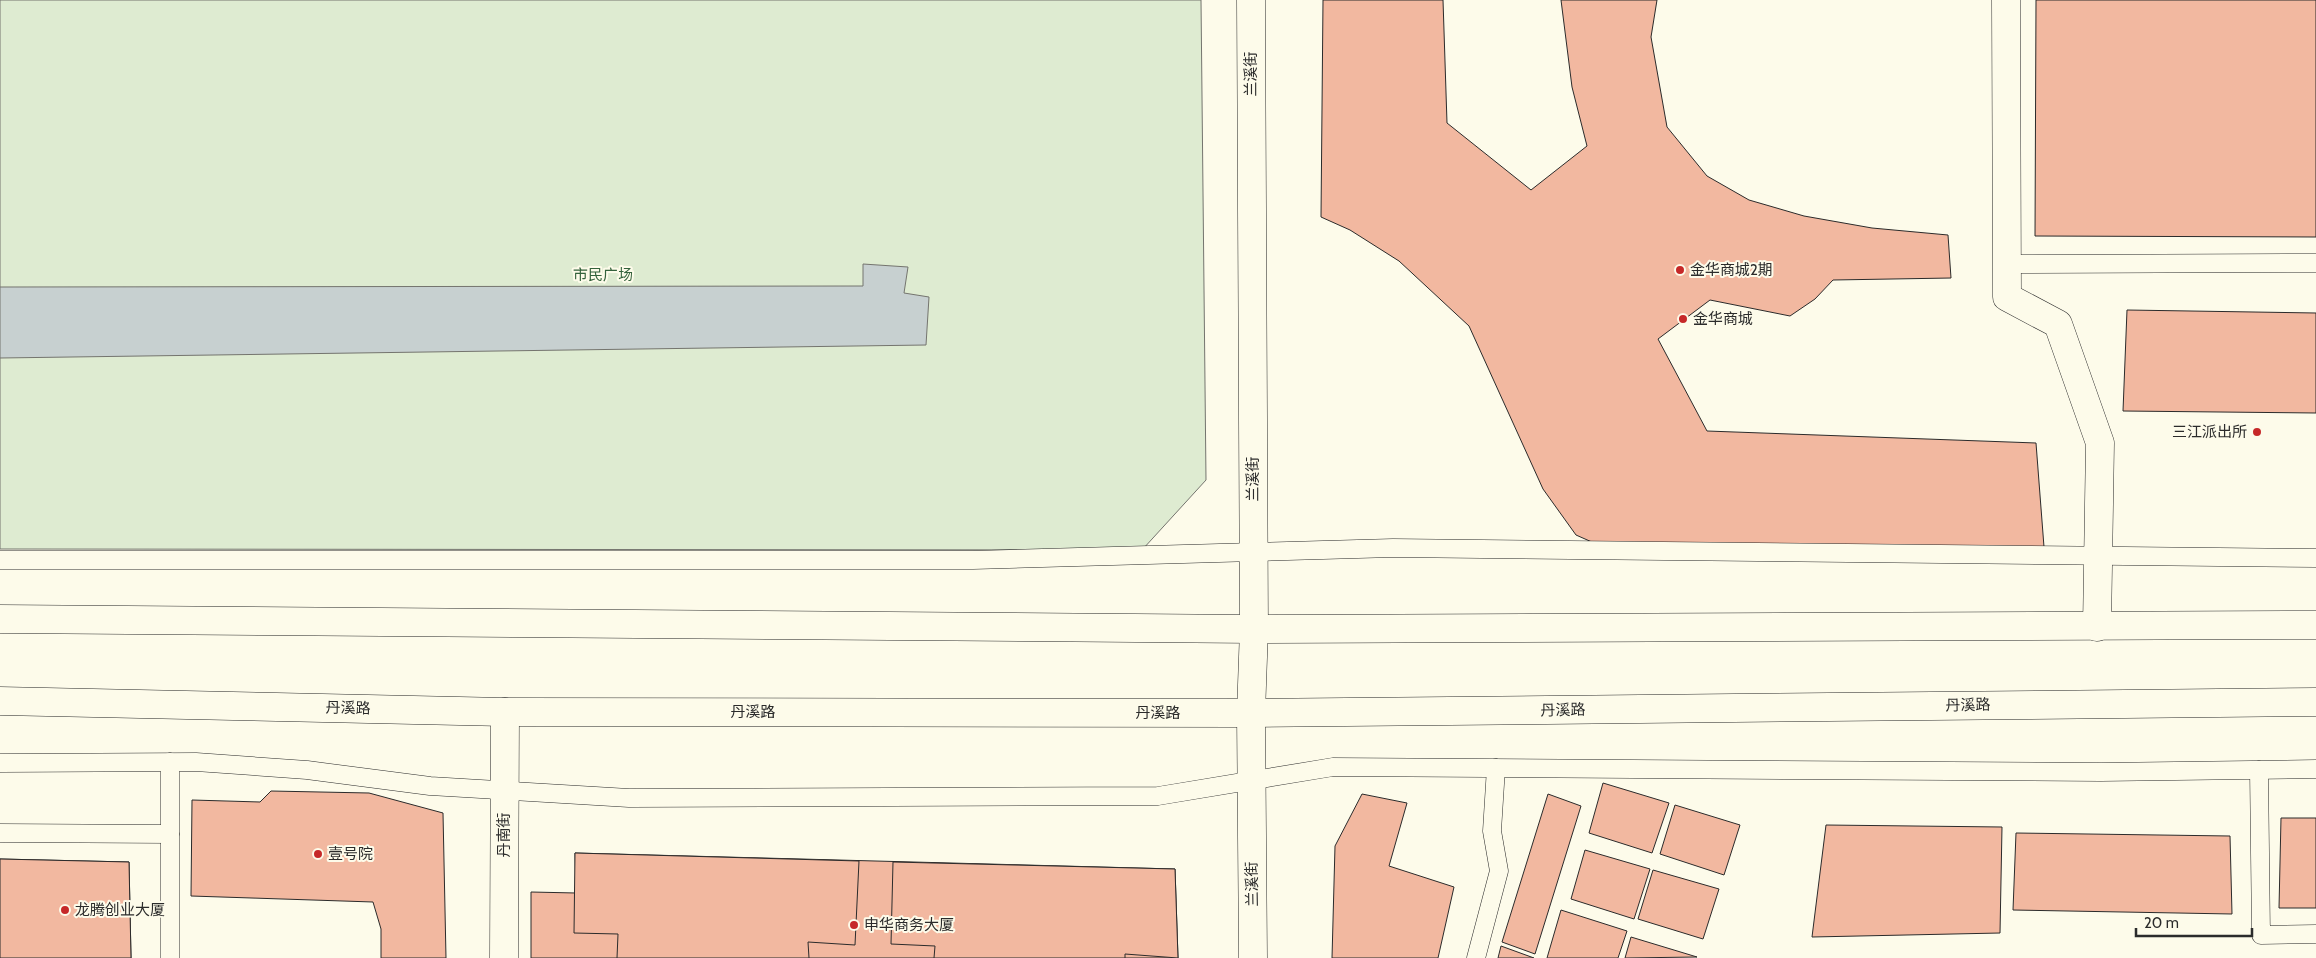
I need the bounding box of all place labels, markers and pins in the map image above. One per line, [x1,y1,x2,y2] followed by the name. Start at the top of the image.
[1690,261,1773,279] place label: 金华商城2期
[1674,264,1686,276] marker: 金华商城2期
[1693,310,1753,328] place label: 金华商城
[1677,313,1689,325] marker: 金华商城
[2172,423,2247,441] place label: 三江派出所
[2251,426,2263,438] marker: 三江派出所
[328,845,373,863] place label: 壹号院
[312,848,324,860] marker: 壹号院
[75,901,165,919] place label: 龙腾创业大厦
[59,904,71,916] marker: 龙腾创业大厦
[864,916,954,934] place label: 申华商务大厦
[848,919,860,931] marker: 申华商务大厦

